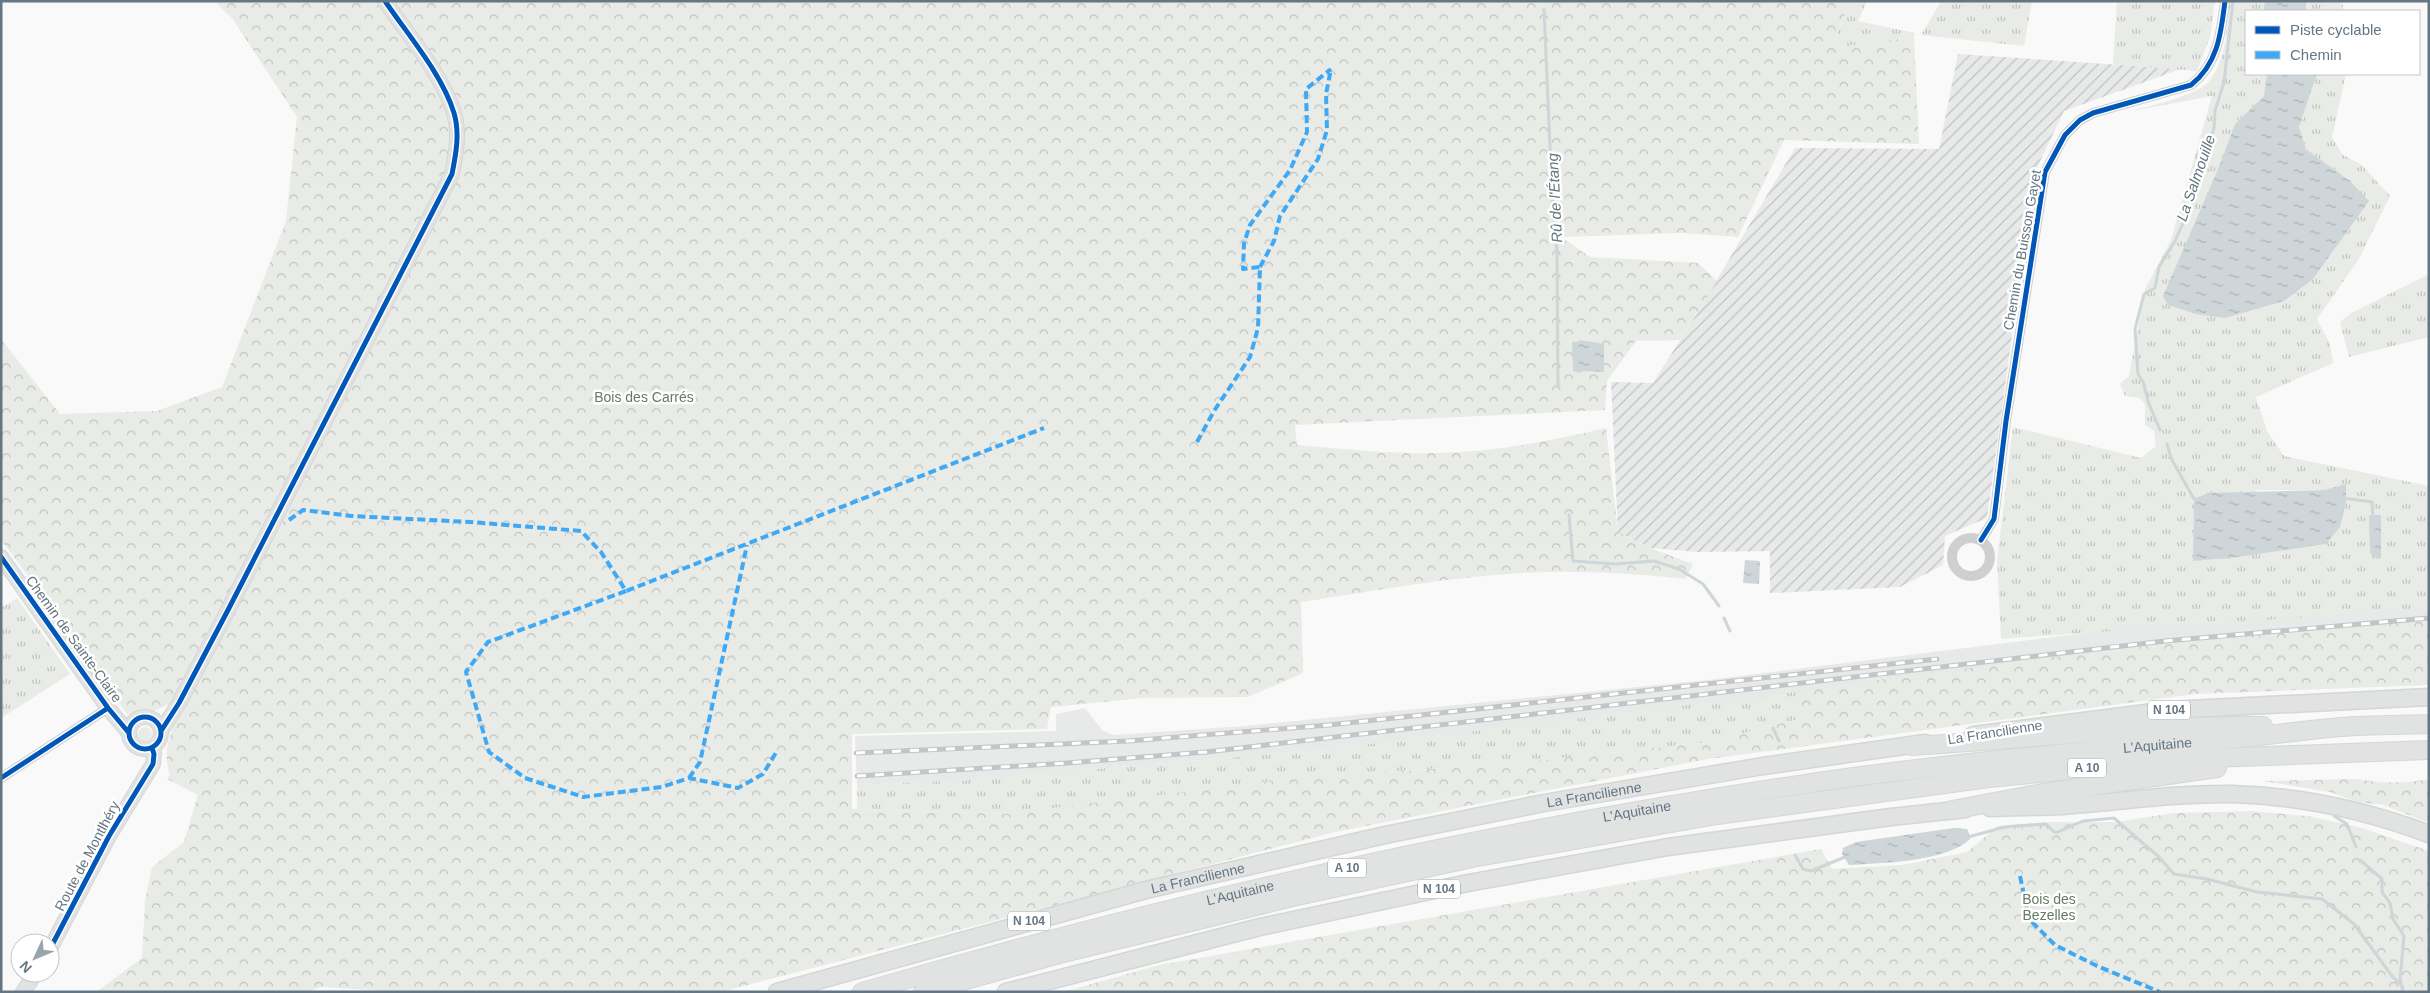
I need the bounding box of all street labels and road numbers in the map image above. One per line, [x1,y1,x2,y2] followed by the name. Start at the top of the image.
[2000,168,2044,331] street label: Chemin du Buisson Gayet
[23,573,125,706] street label: Chemin de Sainte-Claire
[2148,700,2190,720] road number: N 104
[1946,717,2044,747] street label: La Francilienne
[2122,734,2193,756] street label: L'Aquitaine
[2068,758,2106,778] road number: A 10
[1545,779,1643,810] street label: La Francilienne
[1601,797,1672,825] street label: L'Aquitaine
[51,798,123,914] street label: Route de Montlhéry
[1328,858,1366,878] road number: A 10
[1149,859,1247,897] street label: La Francilienne
[1205,877,1276,908] street label: L'Aquitaine
[1418,880,1460,899] road number: N 104
[1008,911,1050,930] road number: N 104

